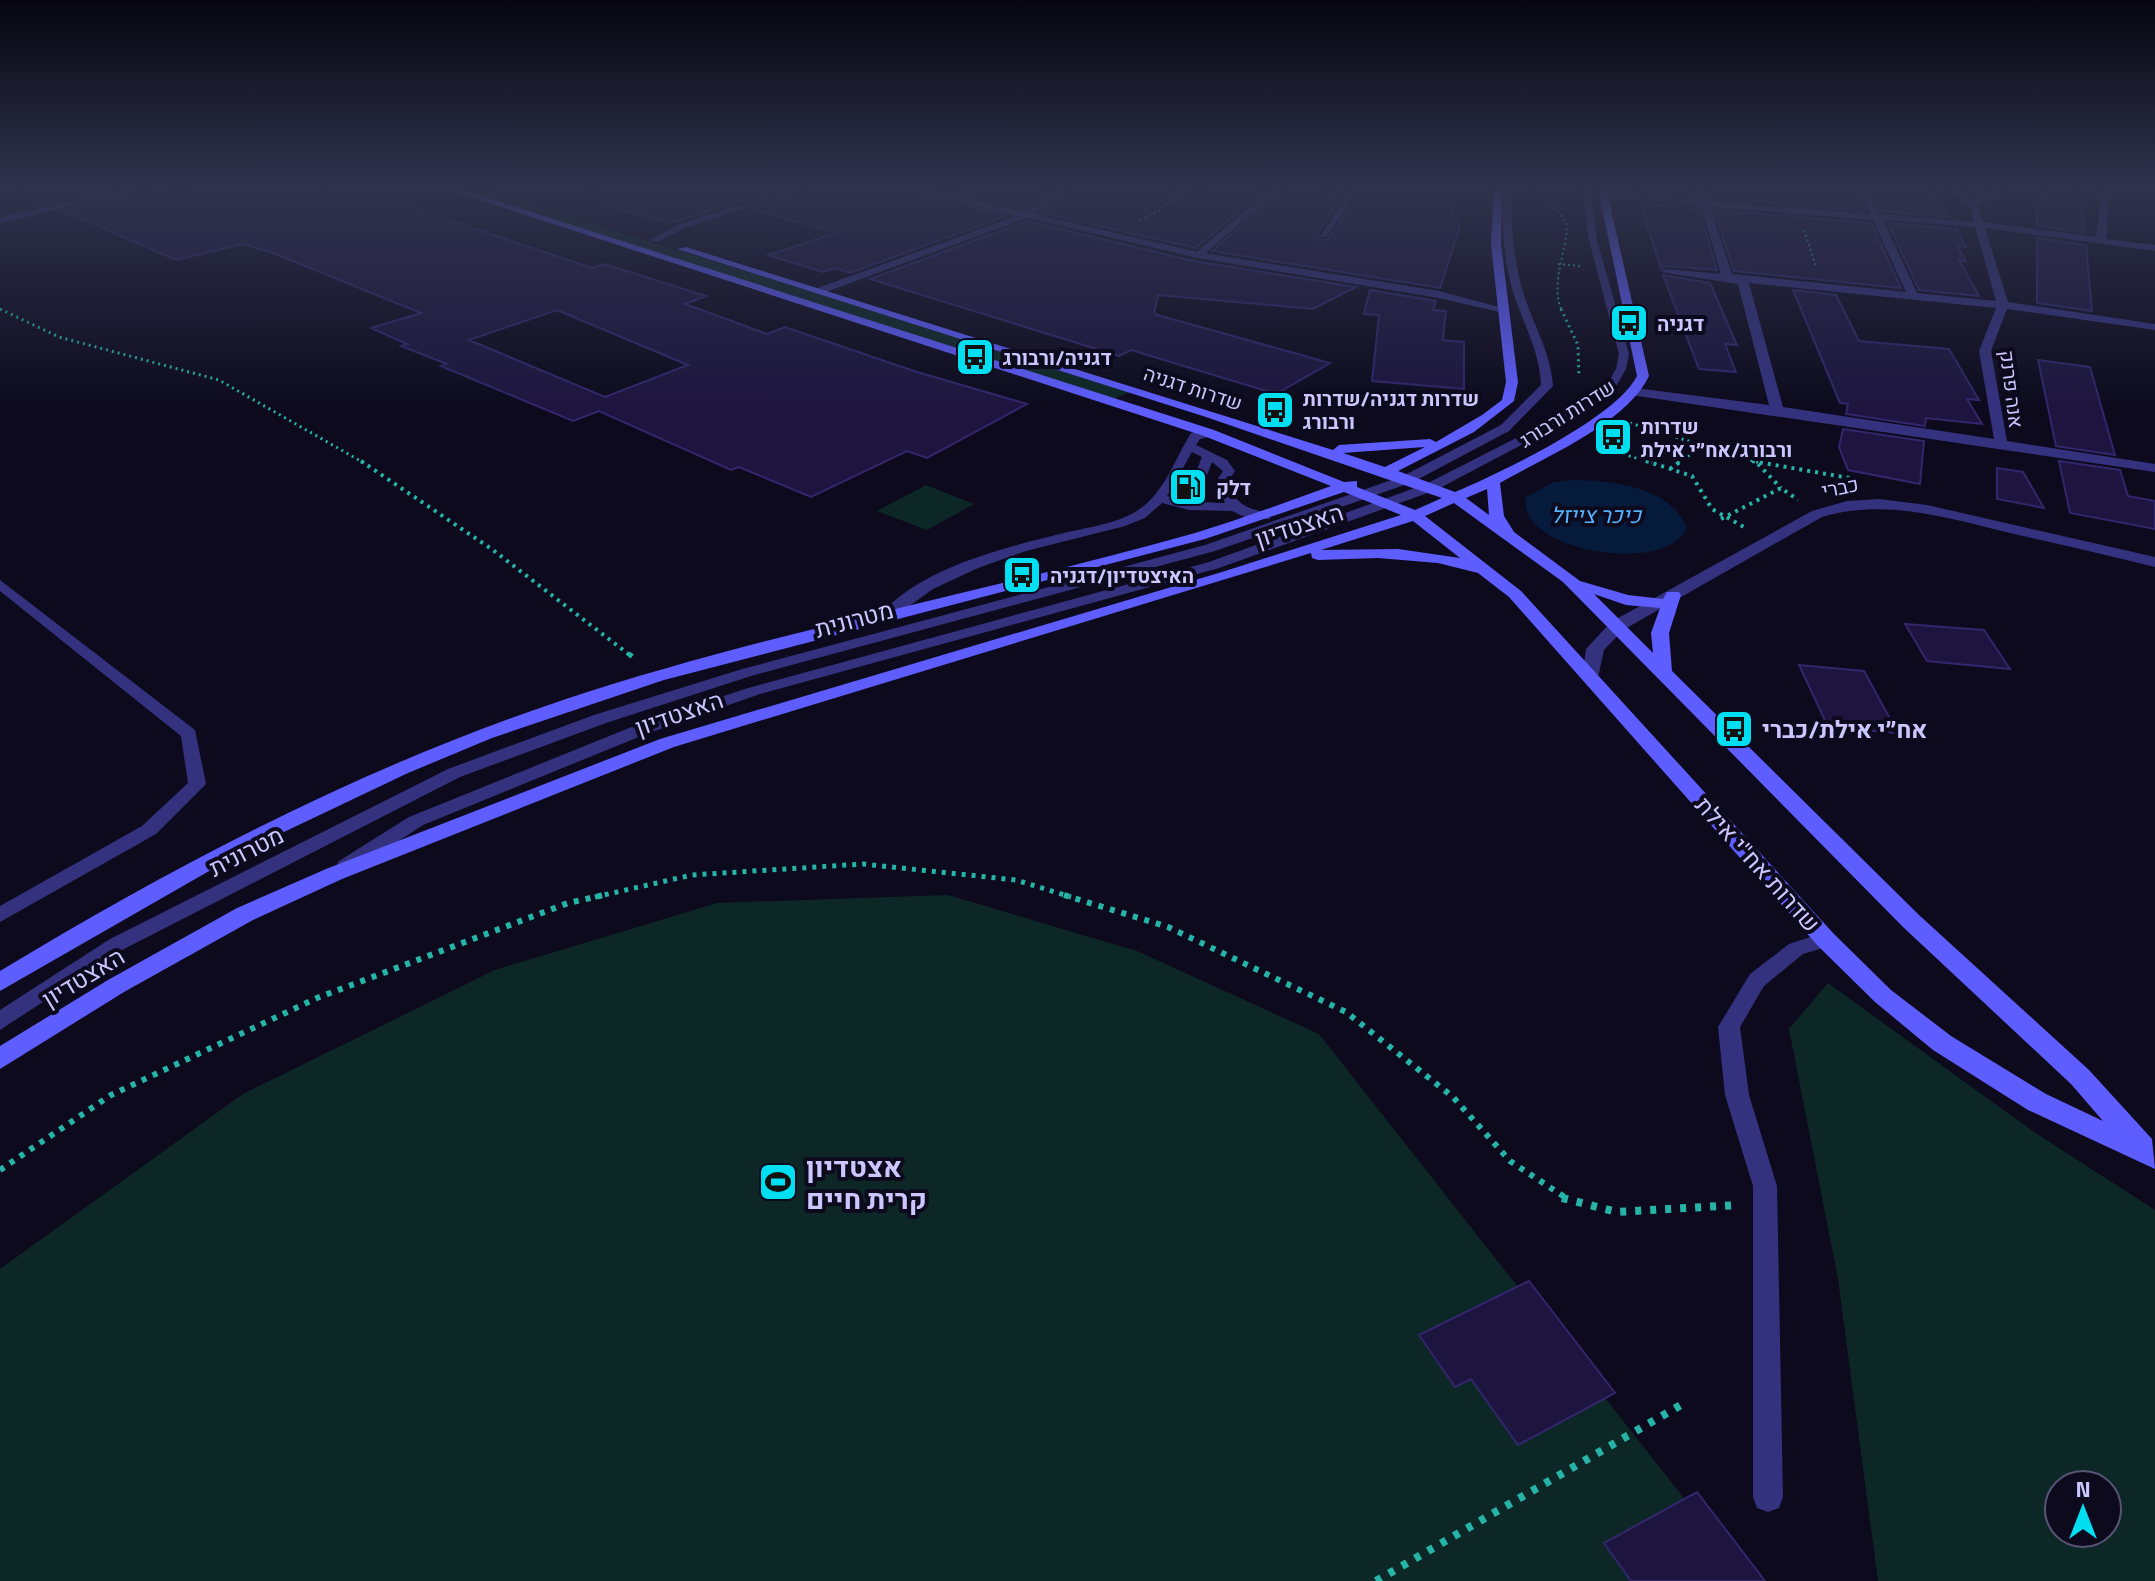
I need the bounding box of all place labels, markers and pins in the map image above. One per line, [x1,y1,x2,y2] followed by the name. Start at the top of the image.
[1608,302,1650,344] bus stop icon: דגניה
[1657,308,1704,339] place label: דגניה
[954,336,996,378] bus stop icon: דגניה/ורבורג
[1003,342,1112,373] place label: דגניה/ורבורג
[1303,383,1479,437] place label: שדרות דגניה/שדרות ורבורג
[1254,389,1296,431] bus stop icon: שדרות דגניה/שדרות ורבורג
[1641,411,1792,465] place label: שדרות ורבורג/אח״י אילת
[1592,416,1634,458] bus stop icon: שדרות ורבורג/אח״י אילת
[1167,466,1209,508] fuel station icon: דלק
[1216,472,1251,503] place label: דלק
[1001,554,1043,596] bus stop icon: האיצטדיון/דגניה
[1050,560,1194,591] place label: האיצטדיון/דגניה
[1713,708,1755,750] bus stop icon: אח״י אילת/כברי
[1762,711,1927,747] place label: אח״י אילת/כברי
[806,1145,927,1220] place label: אצטדיון קרית חיים
[757,1161,799,1203] sports icon: אצטדיון קרית חיים

